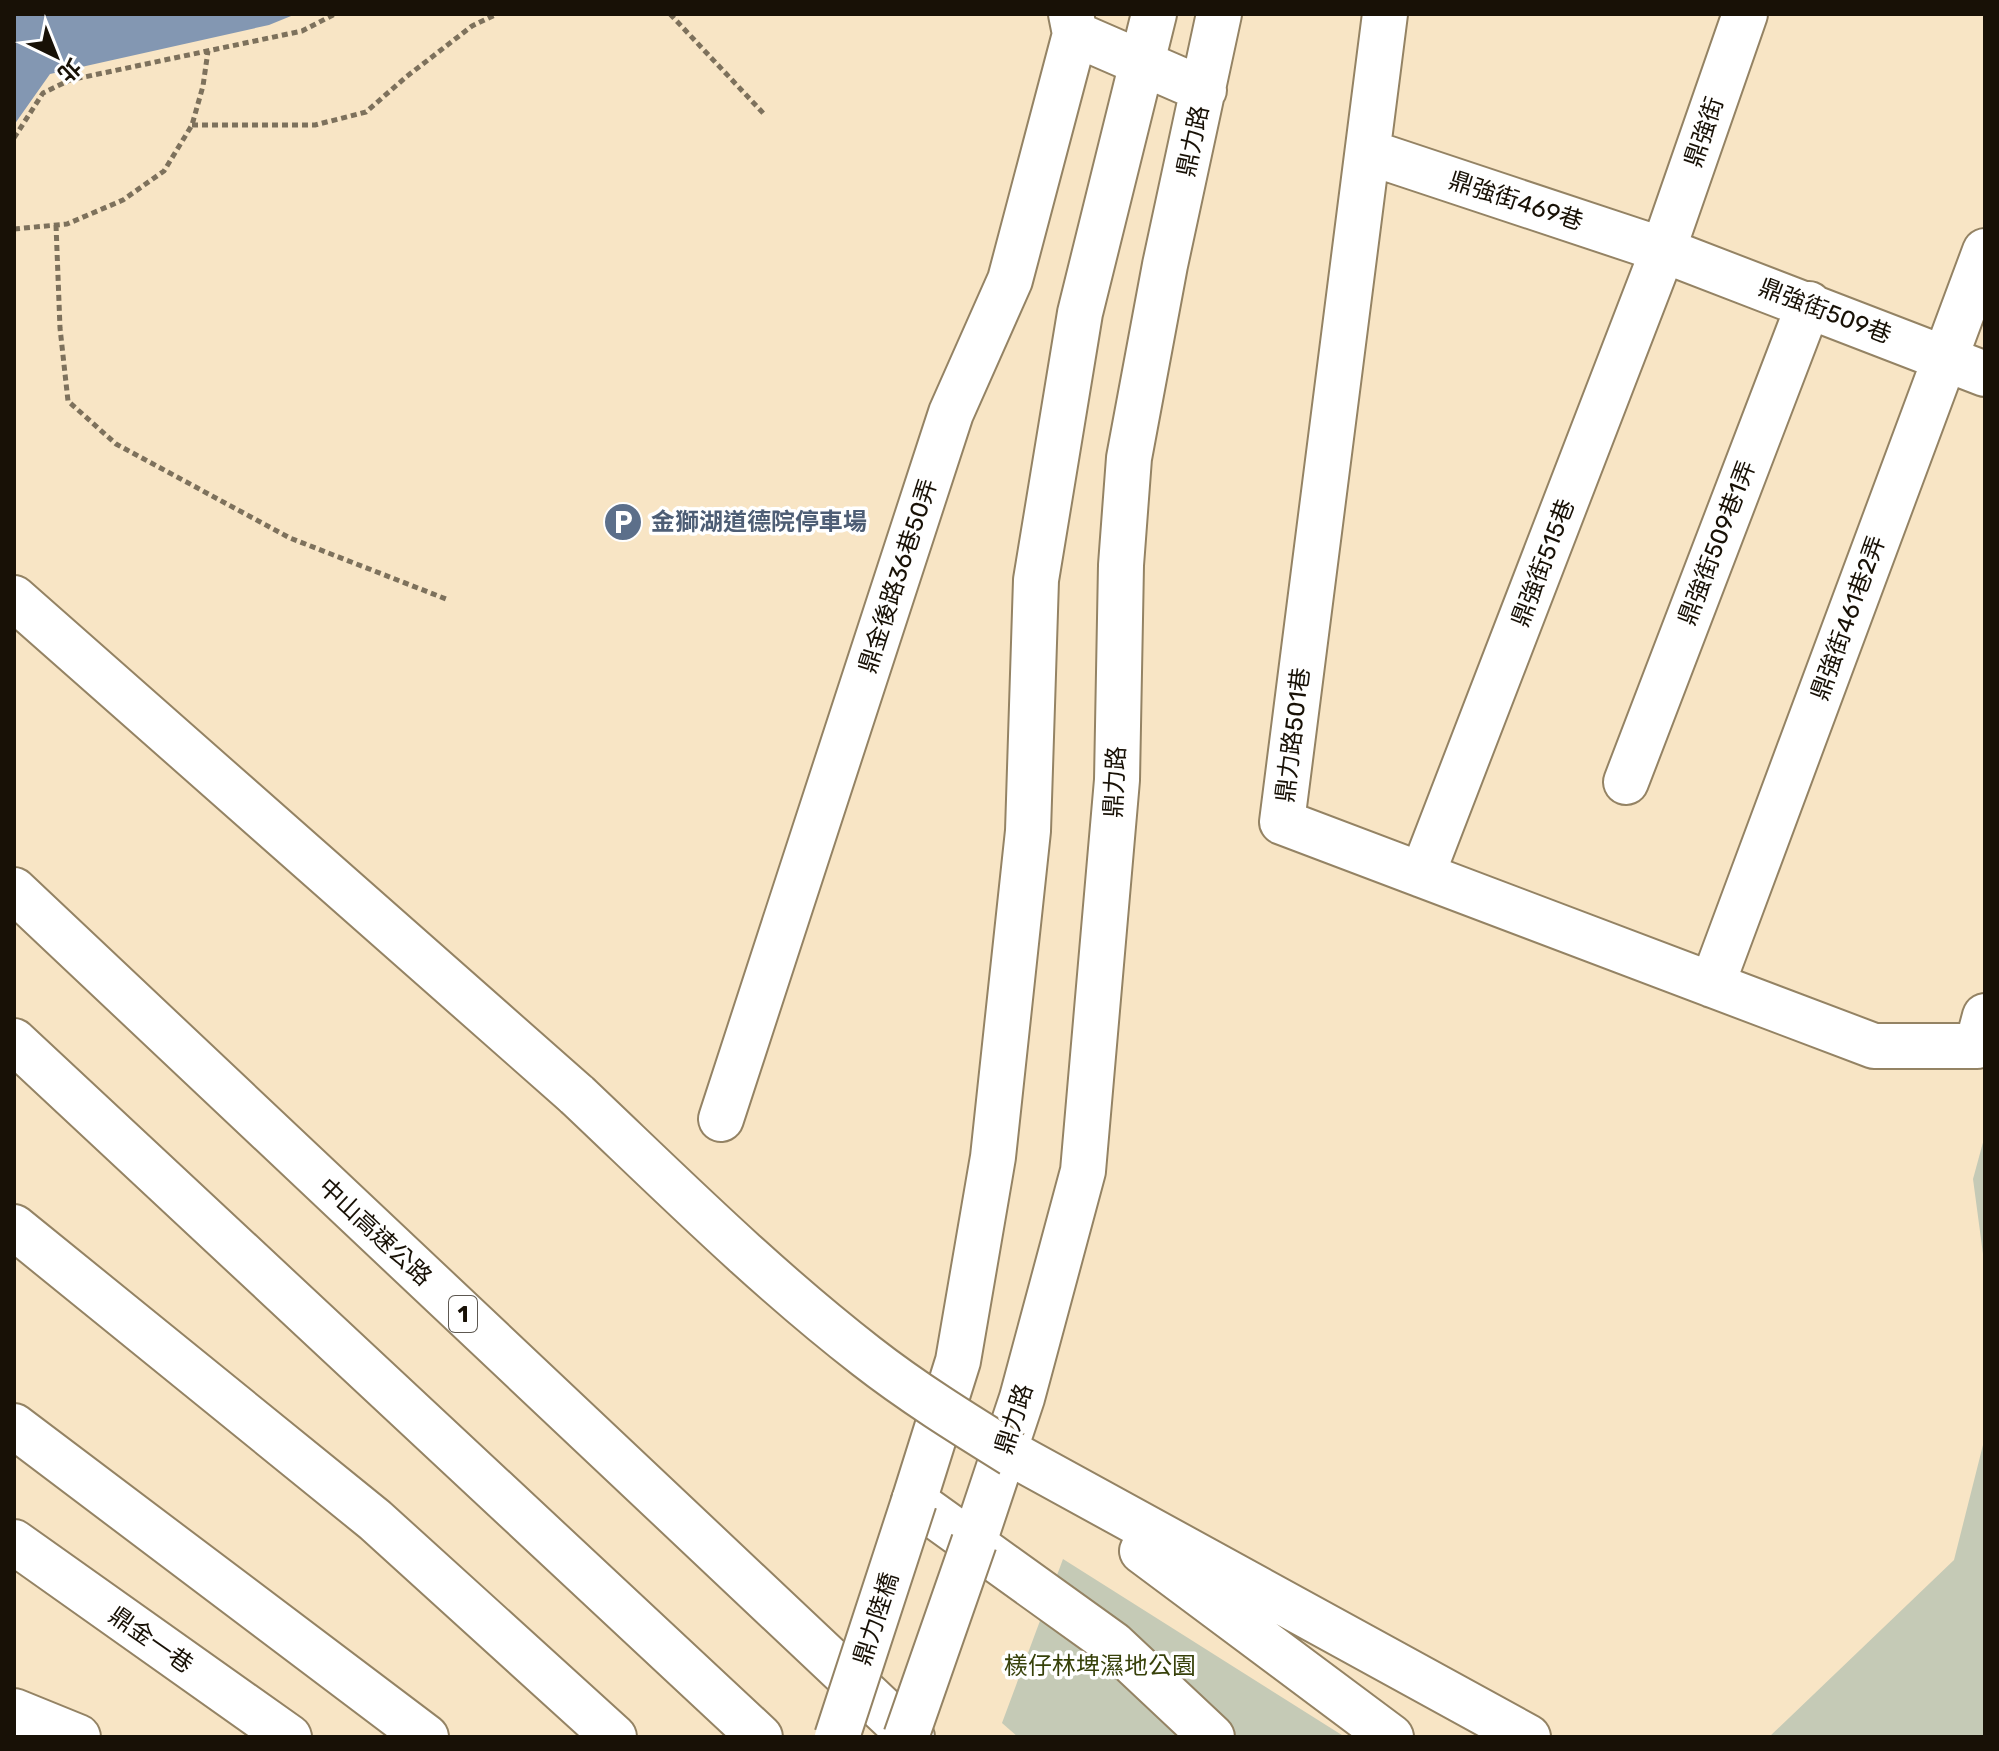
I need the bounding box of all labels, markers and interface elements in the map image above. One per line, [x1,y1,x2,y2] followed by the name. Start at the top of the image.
[16,16,96,96] north arrow
[52,53,87,88] text: 北
[1679,93,1729,171] street label: 鼎強街
[1172,103,1214,179] street label: 鼎力路
[1445,166,1587,236] street label: 鼎強街469巷
[1755,273,1895,349] street label: 鼎強街509巷
[1673,457,1761,629] street label: 鼎強街509巷1弄
[853,475,943,677] street label: 鼎金後路36巷50弄
[1506,495,1580,631] street label: 鼎強街515巷
[602,501,644,543] parking icon: 金獅湖道德院停車場
[651,508,867,536] place label: 金獅湖道德院停車場
[1805,532,1891,704] street label: 鼎強街461巷2弄
[1271,666,1315,804] street label: 鼎力路501巷
[1099,745,1131,819] street label: 鼎力路
[313,1173,437,1291] street label: 中山高速公路
[449,1296,477,1332] road number: 1
[990,1380,1038,1458] street label: 鼎力路
[848,1569,904,1669] street label: 鼎力陸橋
[104,1601,198,1679] street label: 鼎金一巷
[1004,1652,1196,1680] park label: 檨仔林埤濕地公園

